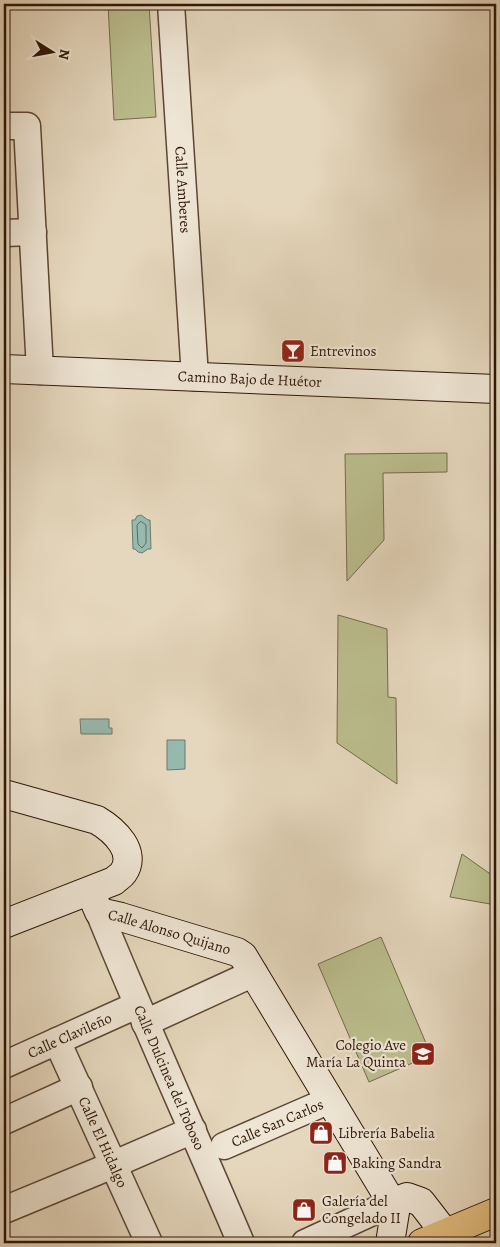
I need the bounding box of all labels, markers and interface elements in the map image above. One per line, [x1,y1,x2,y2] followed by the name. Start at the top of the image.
[28,28,78,78] north arrow
[54,48,75,61] text: N
[170,145,196,234] street label: Calle Amberes
[280,338,306,364] bar icon: Entrevinos
[310,341,377,361] place label: Entrevinos
[177,366,322,392] street label: Camino Bajo de Huétor
[106,904,233,960] street label: Calle Alonso Quijano
[129,1002,210,1153] street label: Calle Dulcinea del Toboso
[24,1008,115,1063] street label: Calle Clavileño
[306,1035,406,1072] place label: Colegio Ave María La Quinta
[410,1041,436,1067] school or university icon: Colegio Ave María La Quinta
[74,1093,132,1191] street label: Calle El Hidalgo
[228,1094,326,1152] street label: Calle San Carlos
[308,1120,334,1146] shop icon: Librería Babelia
[338,1123,435,1143] place label: Librería Babelia
[322,1150,348,1176] shop icon: Baking Sandra
[352,1153,442,1173] place label: Baking Sandra
[322,1191,401,1228] place label: Galería del Congelado II
[291,1197,317,1223] shop icon: Galería del Congelado II

